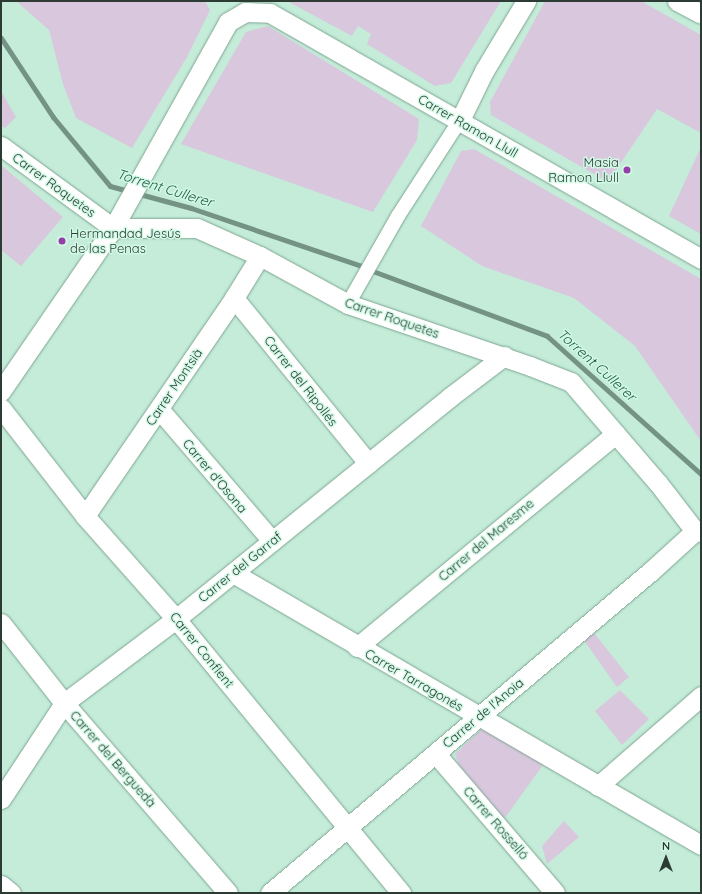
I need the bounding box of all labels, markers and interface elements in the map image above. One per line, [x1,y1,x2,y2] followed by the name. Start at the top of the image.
[415,91,521,161] street label: Carrer Ramon Llull
[9,150,99,220] street label: Carrer Roquetes
[548,155,619,186] place label: Masia Ramon Llull
[115,165,215,211] water label: Torrent Cullerer
[622,165,632,175] marker: Masia Ramon Llull
[70,226,181,257] place label: Hermandad Jesús de las Penas
[57,236,67,246] marker: Hermandad Jesús de las Penas
[343,295,441,341] street label: Carrer Roquetes
[554,325,640,405] water label: Torrent Cullerer
[261,333,341,429] street label: Carrer del Ripollés
[143,346,205,428] street label: Carrer Montsià
[180,436,250,516] street label: Carrer d'Osona
[435,496,537,584] street label: Carrer del Maresme
[195,528,285,606] street label: Carrer del Garraf
[167,609,237,691] street label: Carrer Conflent
[362,646,466,714] street label: Carrer Tarragonés
[439,675,527,751] street label: Carrer de l'Anoia
[67,708,159,810] street label: Carrer del Berguedà
[460,783,532,863] street label: Carrer Rosselló
[646,838,686,878] north arrow
[662,839,670,853] text: N

